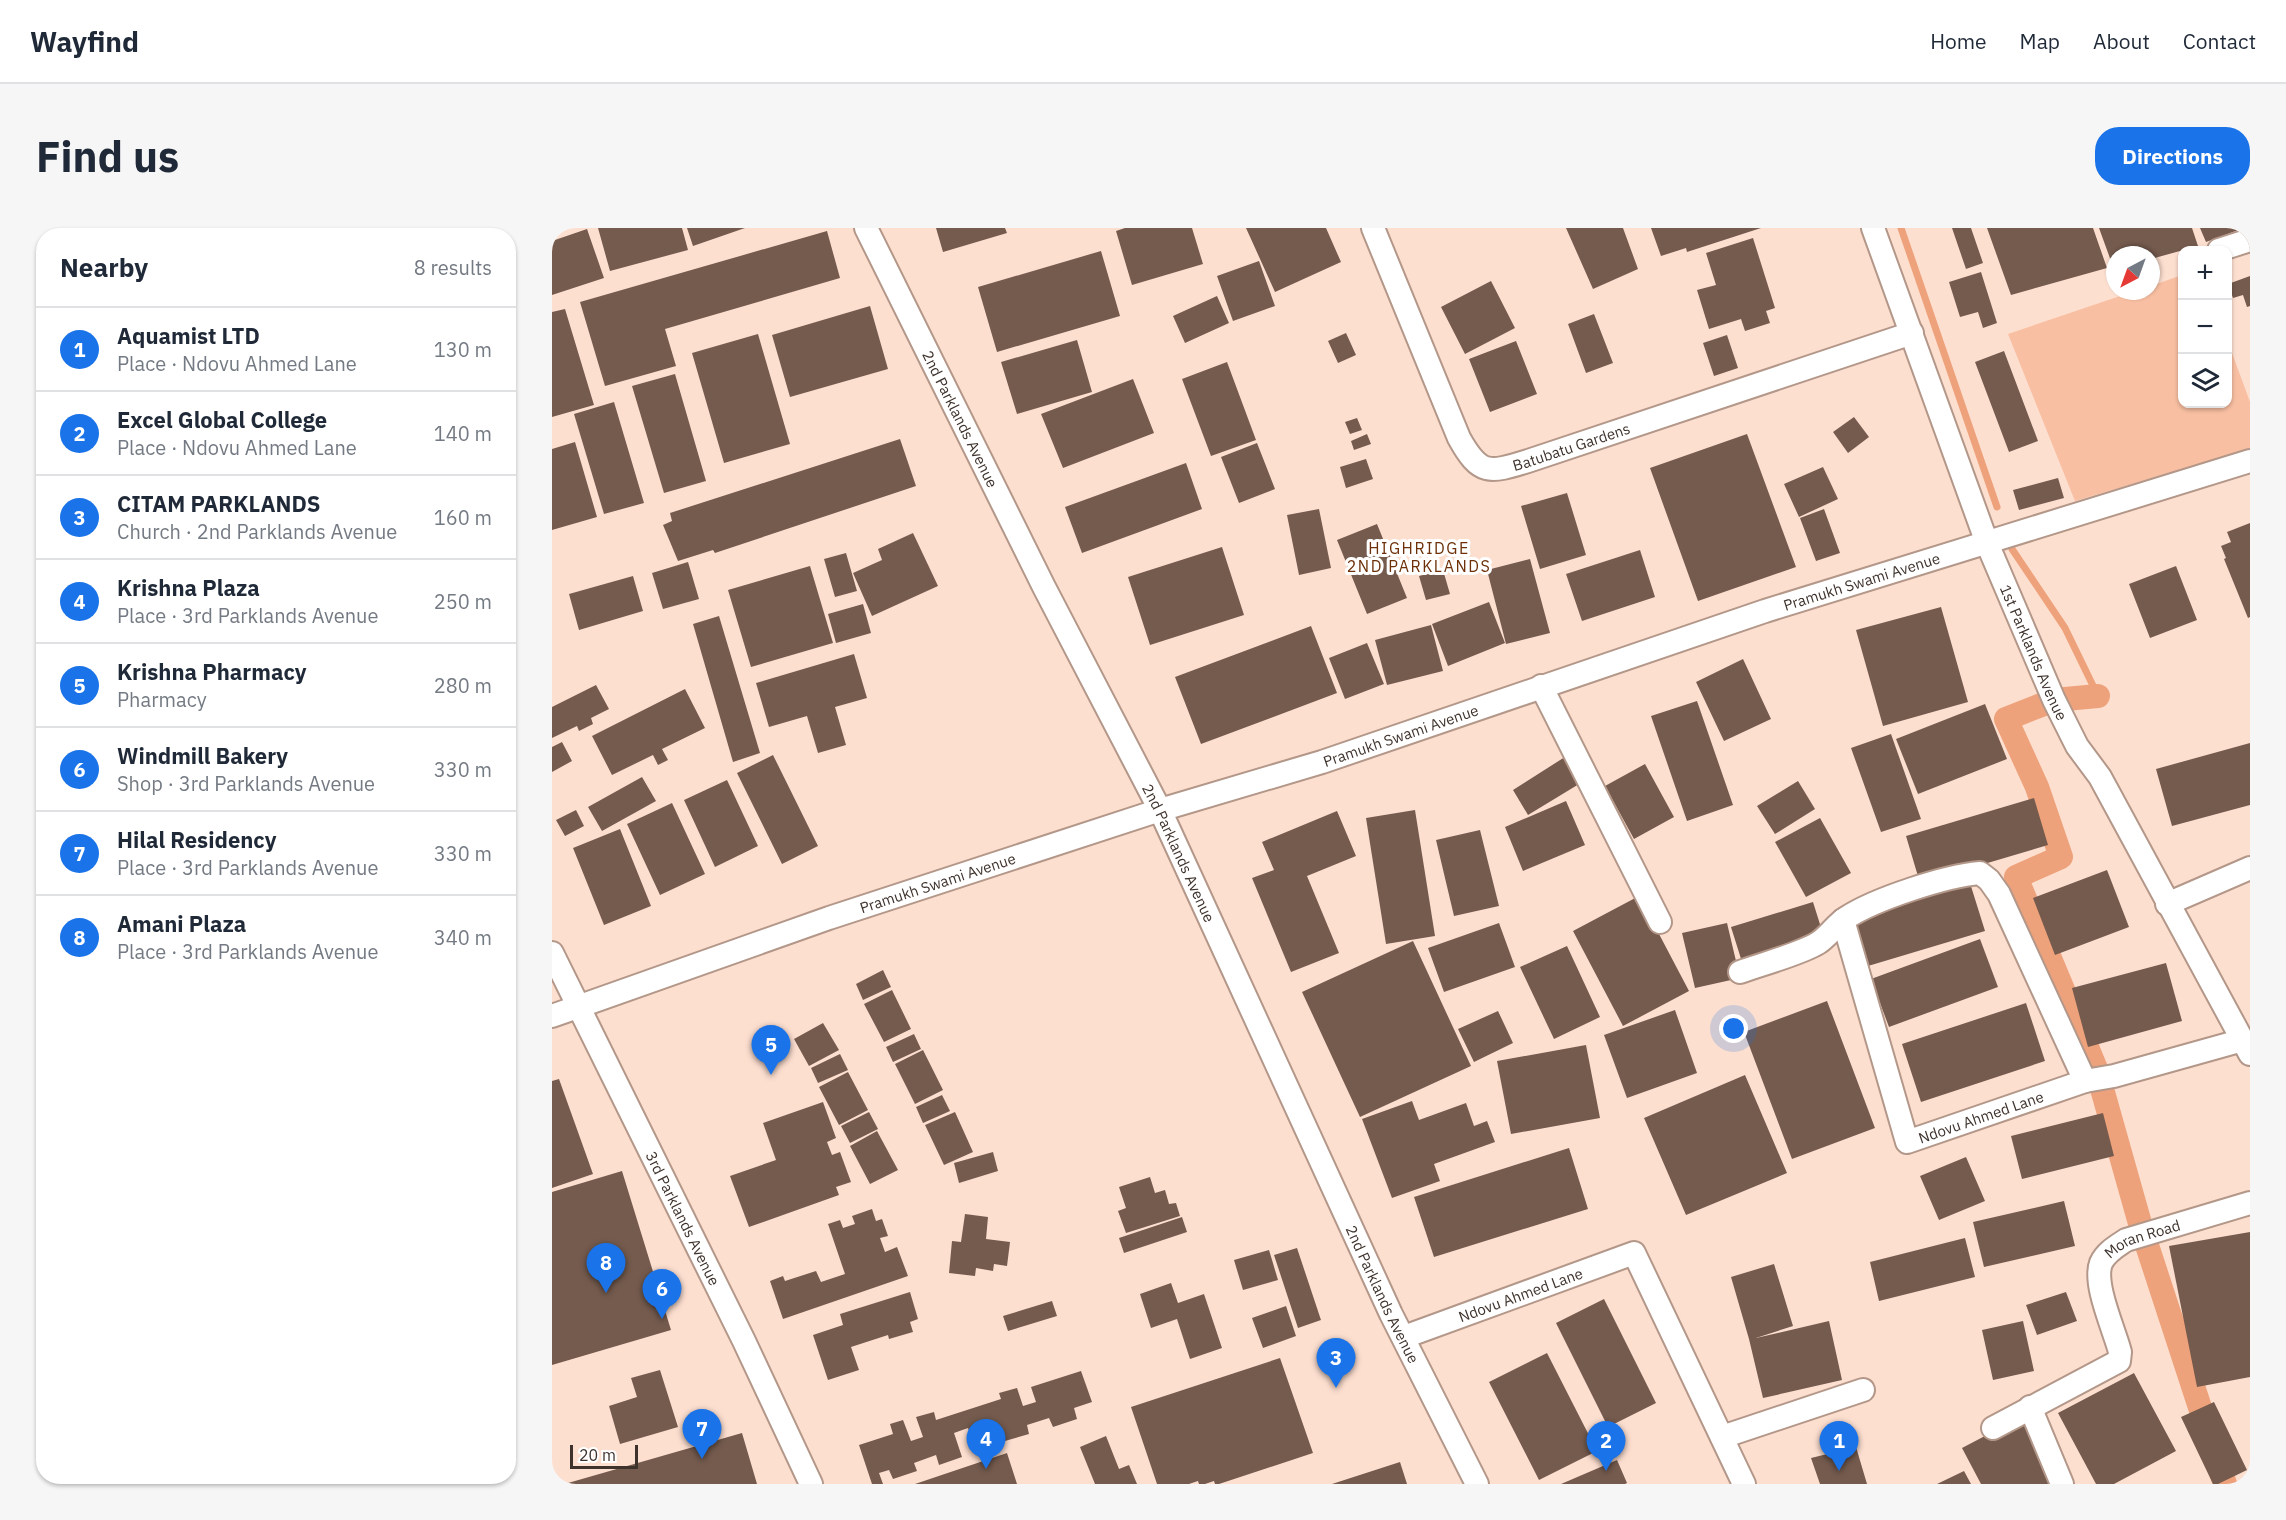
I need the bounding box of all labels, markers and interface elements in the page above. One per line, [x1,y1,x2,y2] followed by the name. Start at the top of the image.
[30,23,139,60] text: Wayfind
[1930,27,1987,55] text: Home
[2020,27,2060,55] text: Map
[2093,27,2150,55] text: About
[2183,27,2256,55] text: Contact
[2095,127,2250,185] button: Directions
[36,129,179,184] text: Find us
[2106,246,2160,300] north arrow
[2178,246,2232,408] map controls
[2178,246,2232,300] button: +
[60,250,148,284] text: Nearby
[414,254,492,281] text: 8 results
[2178,300,2232,354] button: −
[117,321,260,350] text: Aquamist LTD
[74,336,86,363] text: 1
[434,336,492,363] text: 130 m
[919,347,1003,490] street label: 2nd Parklands Avenue
[117,350,357,377] text: Place · Ndovu Ahmed Lane
[2178,354,2232,408] button: layers
[117,405,327,434] text: Excel Global College
[1510,418,1632,475] street label: Batubatu Gardens
[74,420,86,447] text: 2
[434,420,492,447] text: 140 m
[117,434,357,461] text: Place · Ndovu Ahmed Lane
[117,489,321,518] text: CITAM PARKLANDS
[74,504,86,531] text: 3
[434,504,492,531] text: 160 m
[117,518,397,545] text: Church · 2nd Parklands Avenue
[1347,538,1491,576] district label: HIGHRIDGE 2ND PARKLANDS
[1781,548,1942,614] street label: Pramukh Swami Avenue
[117,573,260,602] text: Krishna Plaza
[1996,582,2072,723] street label: 1st Parklands Avenue
[74,588,86,615] text: 4
[434,588,492,615] text: 250 m
[117,602,378,629] text: Place · 3rd Parklands Avenue
[117,657,307,686] text: Krishna Pharmacy
[74,672,86,699] text: 5
[434,672,492,699] text: 280 m
[117,686,207,713] text: Pharmacy
[1321,700,1481,770] street label: Pramukh Swami Avenue
[117,741,288,770] text: Windmill Bakery
[74,756,86,783] text: 6
[434,756,492,783] text: 330 m
[117,770,375,797] text: Shop · 3rd Parklands Avenue
[1138,780,1220,925] street label: 2nd Parklands Avenue
[117,825,276,854] text: Hilal Residency
[74,840,86,867] text: 7
[434,840,492,867] text: 330 m
[857,848,1018,917] street label: Pramukh Swami Avenue
[117,854,378,881] text: Place · 3rd Parklands Avenue
[117,909,246,938] text: Amani Plaza
[74,924,86,951] text: 8
[434,924,492,951] text: 340 m
[117,938,378,965] text: Place · 3rd Parklands Avenue
[1719,1014,1748,1043] your location
[752,1026,790,1075] pin: 5
[1916,1086,2046,1147] street label: Ndovu Ahmed Lane
[642,1148,724,1289] street label: 3rd Parklands Avenue
[2100,1215,2182,1262] street label: Moran Road
[1342,1222,1424,1366] street label: 2nd Parklands Avenue
[586,1244,626,1293] pin: 8
[1456,1263,1585,1326] street label: Ndovu Ahmed Lane
[642,1270,682,1319] pin: 6
[1316,1338,1356,1388] pin: 3
[682,1410,722,1459] pin: 7
[966,1420,1006,1469] pin: 4
[1586,1422,1626,1471] pin: 2
[1820,1422,1858,1471] pin: 1
[570,1442,638,1470] scale bar
[579,1445,616,1465] text: 20 m

